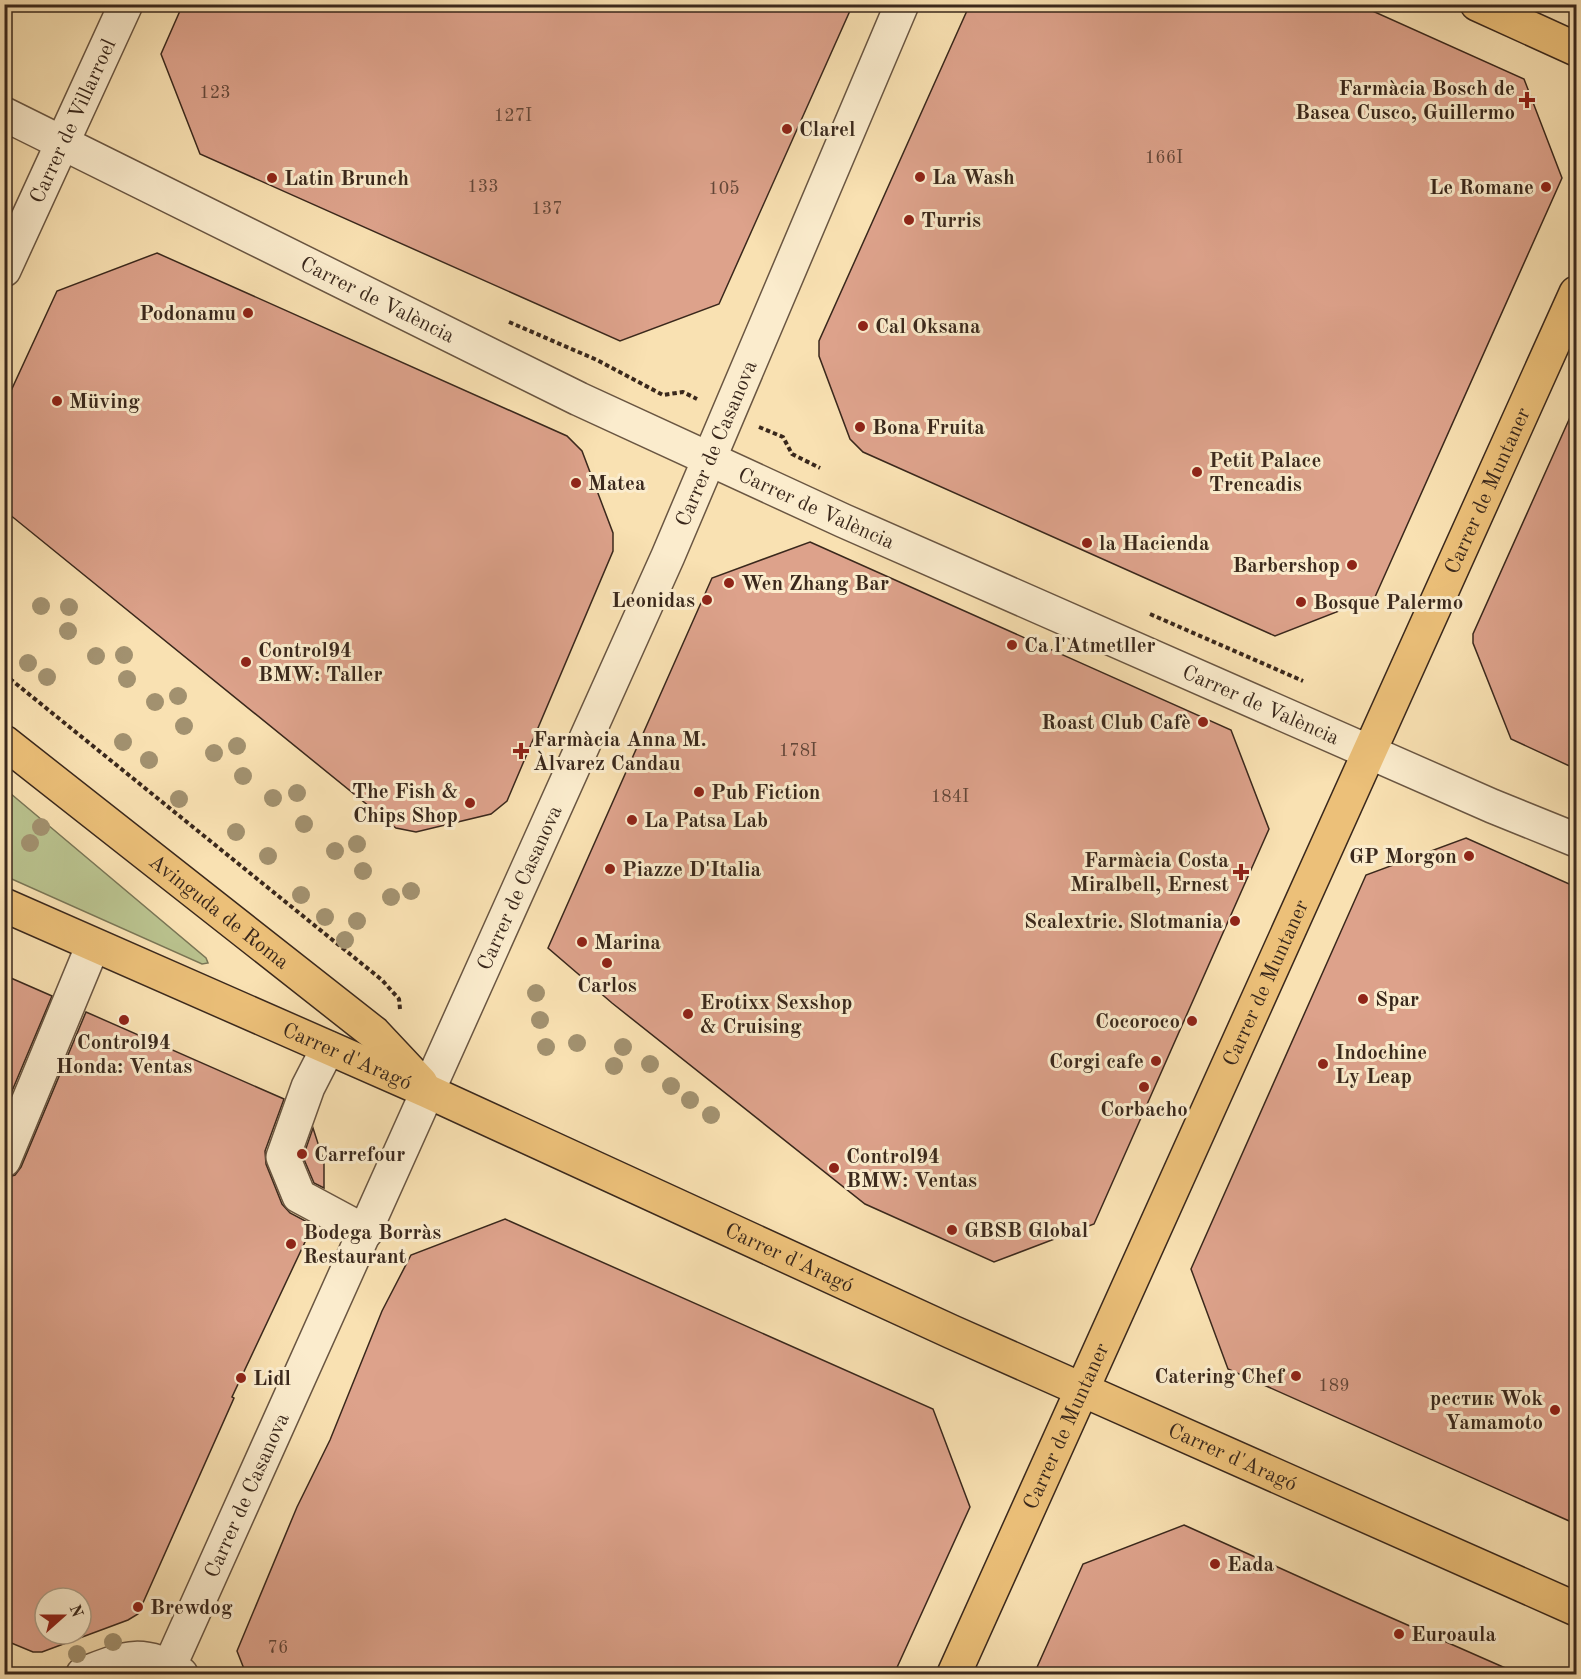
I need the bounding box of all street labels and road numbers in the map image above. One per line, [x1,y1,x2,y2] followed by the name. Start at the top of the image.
[27,36,121,207] street label: Carrer de Villarroel
[296,254,457,348] street label: Carrer de València
[673,358,762,530] street label: Carrer de Casanova
[1442,404,1535,577] street label: Carrer de Muntaner
[734,465,897,554] street label: Carrer de València
[1179,662,1342,749] street label: Carrer de València
[474,803,567,974] street label: Carrer de Casanova
[144,851,292,974] street label: Avinguda de Roma
[1220,897,1313,1070] street label: Carrer de Muntaner
[279,1020,414,1095] street label: Carrer d'Aragó
[721,1220,856,1297] street label: Carrer d'Aragó
[1021,1340,1114,1513] street label: Carrer de Muntaner
[202,1410,294,1581] street label: Carrer de Casanova
[1165,1420,1300,1496] street label: Carrer d'Aragó

